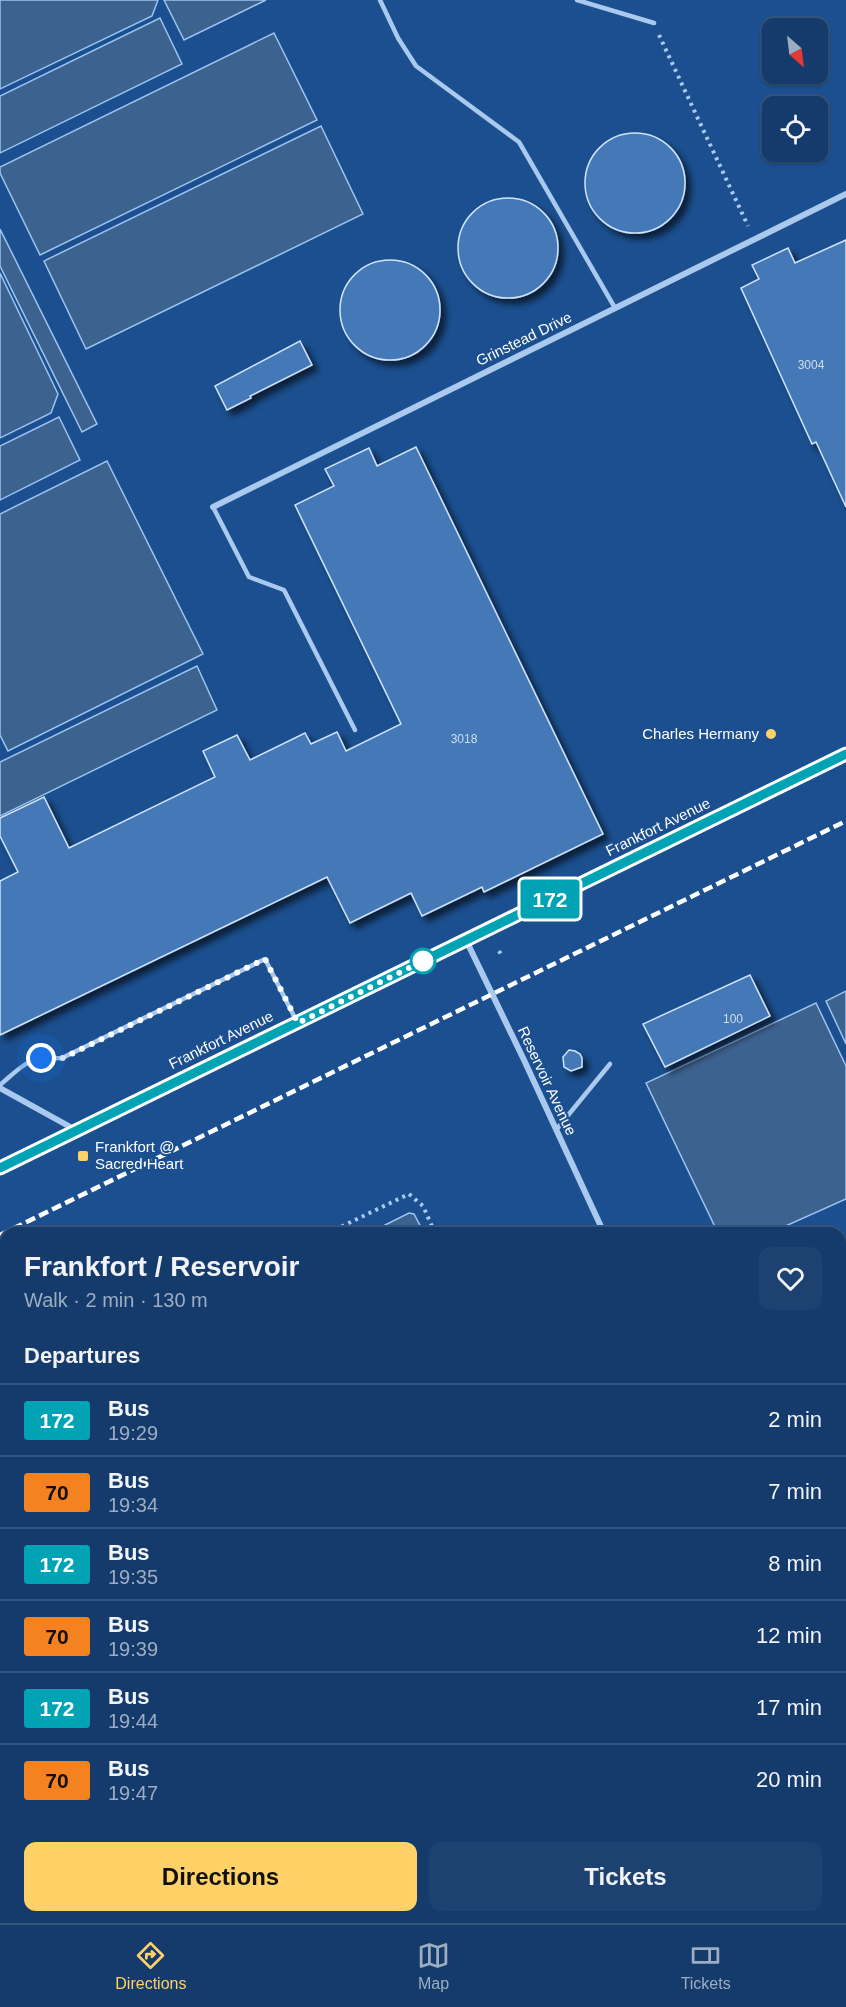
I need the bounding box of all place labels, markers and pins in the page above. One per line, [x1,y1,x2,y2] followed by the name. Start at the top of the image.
[642,725,759,742] place label: Charles Hermany
[764,727,778,741] marker: Charles Hermany
[410,948,436,974] unlabelled marker
[95,1138,184,1172] place label: Frankfort @ Sacred Heart
[76,1149,90,1163] marker: Frankfort @ Sacred Heart

